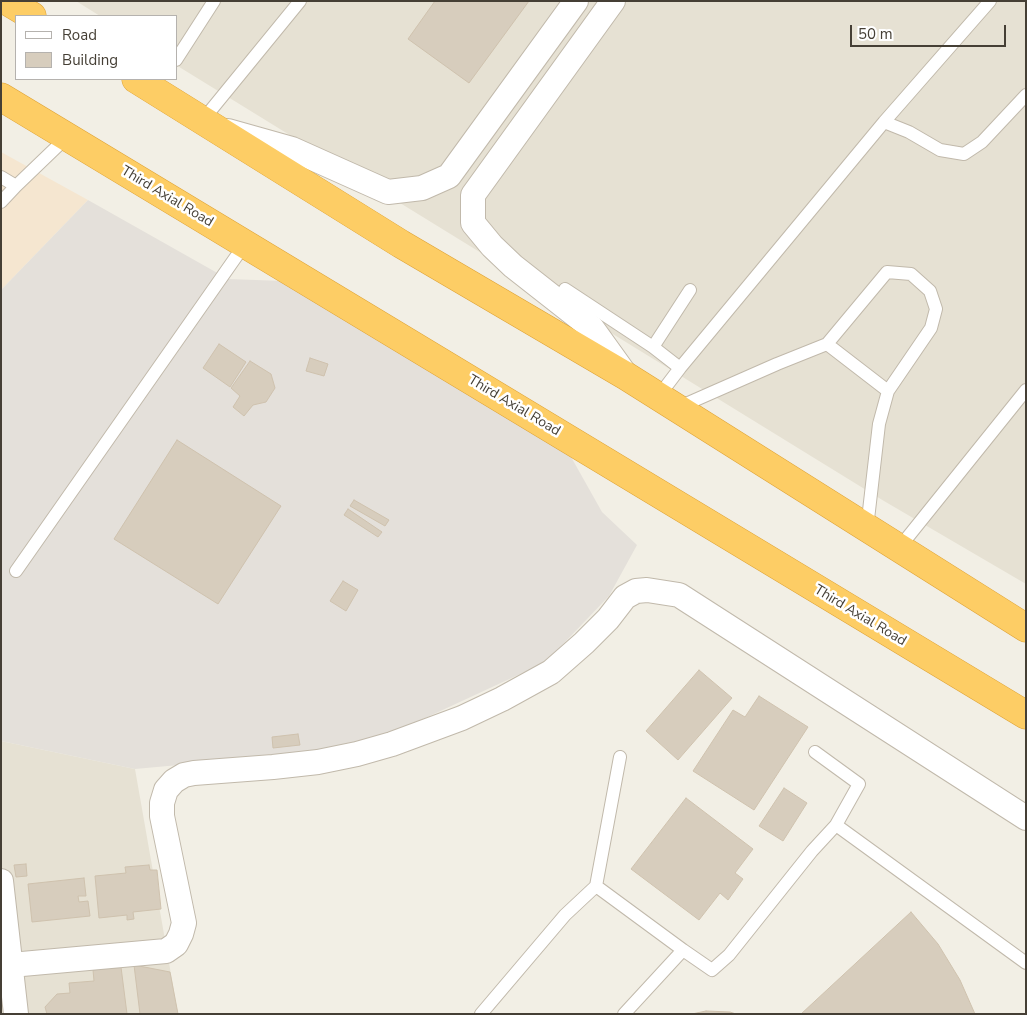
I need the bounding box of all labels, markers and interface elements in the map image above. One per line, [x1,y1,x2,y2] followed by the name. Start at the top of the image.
[15,15,178,80] legend
[852,15,1008,47] scale bar
[858,24,893,44] text: 50 m
[62,25,97,45] text: Road
[62,50,118,70] text: Building
[118,163,216,231] street label: Third Axial Road
[465,372,563,440] street label: Third Axial Road
[811,582,909,650] street label: Third Axial Road

